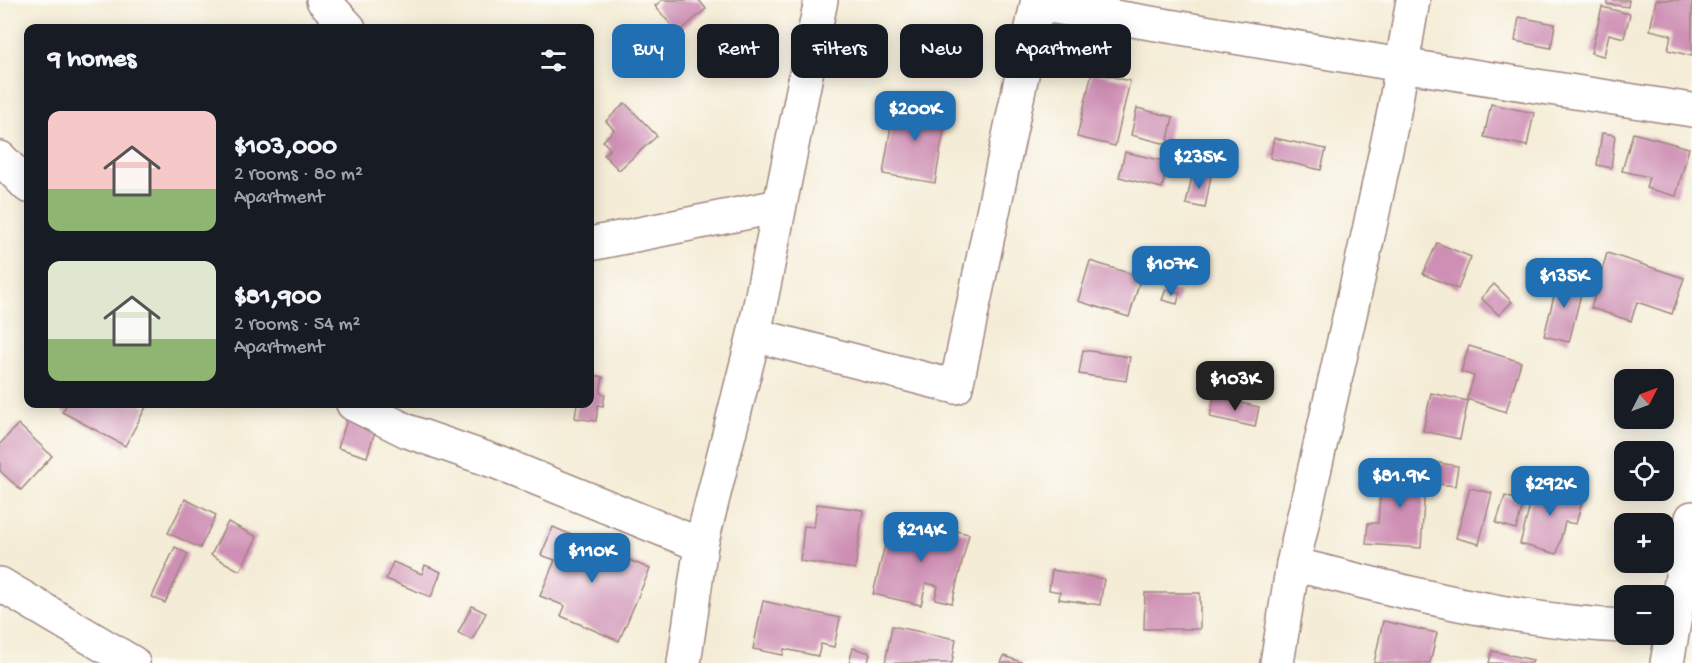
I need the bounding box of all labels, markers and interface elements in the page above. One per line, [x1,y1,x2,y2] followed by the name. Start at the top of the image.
[612,24,685,78] chip: Buy
[697,24,779,78] chip: Rent
[791,24,888,78] chip: Filters
[900,24,983,78] chip: New
[995,24,1131,78] chip: Apartment
[537,44,570,77] icon: filters
[48,45,136,76] text: 9 homes
[873,91,957,142] pin: $200K
[889,99,941,122] text: $200K
[234,133,337,164] text: $103,000
[96,135,168,207] icon: home
[1157,139,1241,190] pin: $235K
[1174,147,1224,170] text: $235K
[234,164,363,187] text: 2 rooms · 80 m²
[234,187,324,210] text: Apartment
[1129,246,1213,297] pin: $107K
[1146,254,1196,277] text: $107K
[1522,258,1606,309] pin: $135K
[1540,266,1588,289] text: $135K
[234,283,321,314] text: $81,900
[96,285,168,357] icon: home
[234,314,361,337] text: 2 rooms · 54 m²
[234,337,324,360] text: Apartment
[1193,361,1277,412] pin: $103K
[1210,369,1260,392] text: $103K
[1614,369,1674,429] north arrow
[1614,369,1674,645] map controls
[1614,441,1674,501] button: locate
[1351,458,1449,509] pin: $81.9K
[1372,466,1428,489] text: $81.9K
[1508,466,1592,517] pin: $292K
[1525,474,1575,497] text: $292K
[879,512,963,563] pin: $214K
[1614,513,1674,573] button: +
[897,520,945,543] text: $214K
[550,533,634,584] pin: $110K
[568,541,616,564] text: $110K
[1614,585,1674,645] button: −

